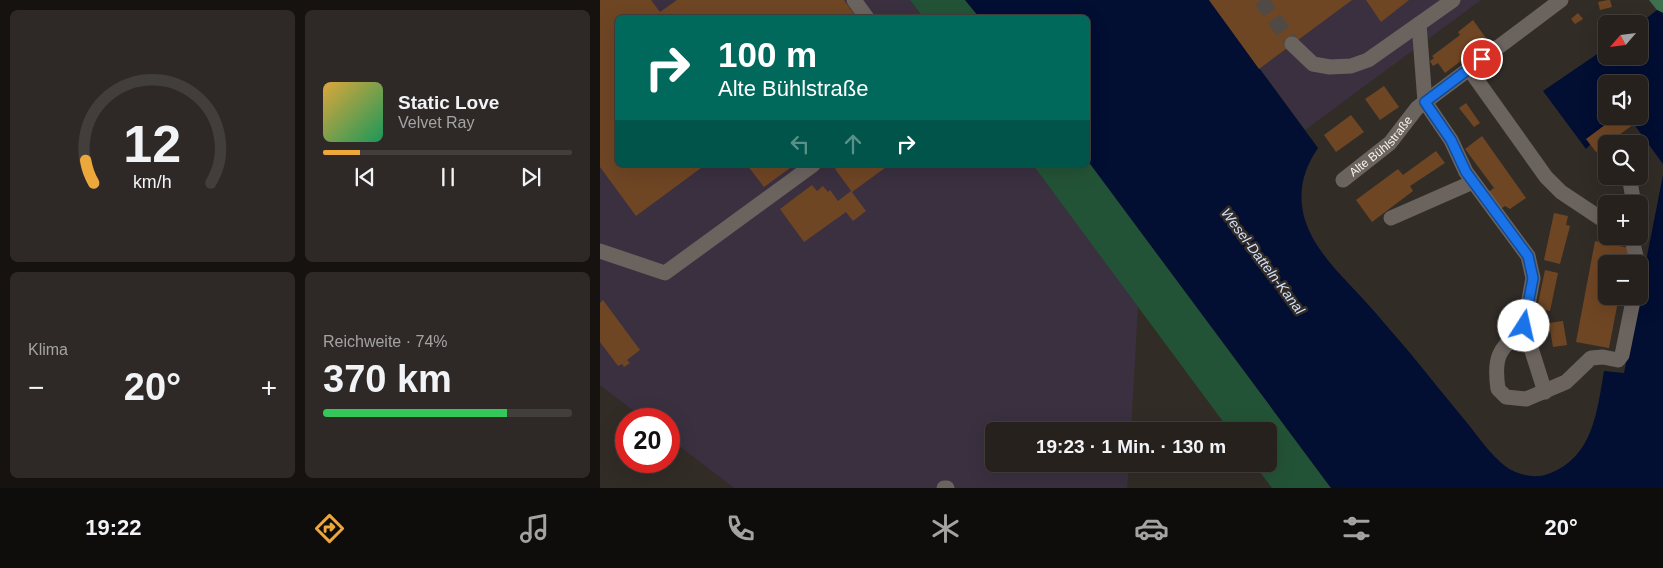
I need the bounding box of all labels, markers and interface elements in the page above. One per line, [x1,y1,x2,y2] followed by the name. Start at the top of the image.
[1598,15,1648,65] north arrow
[1598,15,1648,305] map controls
[635,35,700,100] icon: right
[718,35,817,74] text: 100 m
[1461,38,1503,80] pin
[1468,45,1496,73] icon: arrive
[1598,75,1648,125] button: sound
[718,76,868,101] text: Alte Bühlstraße
[398,92,499,113] text: Static Love
[1346,113,1415,179] street label: Alte Bühlstraße
[398,114,474,131] text: Velvet Ray
[124,115,181,173] text: 12
[786,130,814,158] icon: left
[839,130,867,158] icon: ahead
[892,130,920,158] icon: right
[1598,135,1648,185] button: search
[351,163,379,191] icon: previous
[434,163,462,191] icon: pause
[517,163,545,191] icon: next
[133,172,172,192] text: km/h
[1598,195,1648,245] button: +
[1218,205,1308,318] water label: Wesel-Datteln-Kanal
[1598,255,1648,305] button: −
[1497,299,1549,351] position arrow
[323,333,448,350] text: Reichweite · 74%
[28,341,68,358] text: Klima
[323,358,452,400] text: 370 km
[124,366,181,408] text: 20°
[28,372,44,403] text: −
[261,372,277,403] text: +
[615,408,680,473] speed limit sign: 20
[1036,436,1226,457] text: 19:23 · 1 Min. · 130 m
[312,511,347,546] icon: directions
[517,511,552,546] icon: music
[723,511,758,546] icon: phone
[928,511,963,546] icon: climate
[1134,511,1169,546] icon: car
[1339,511,1374,546] icon: filters
[85,515,141,540] text: 19:22
[1544,515,1578,540] text: 20°

